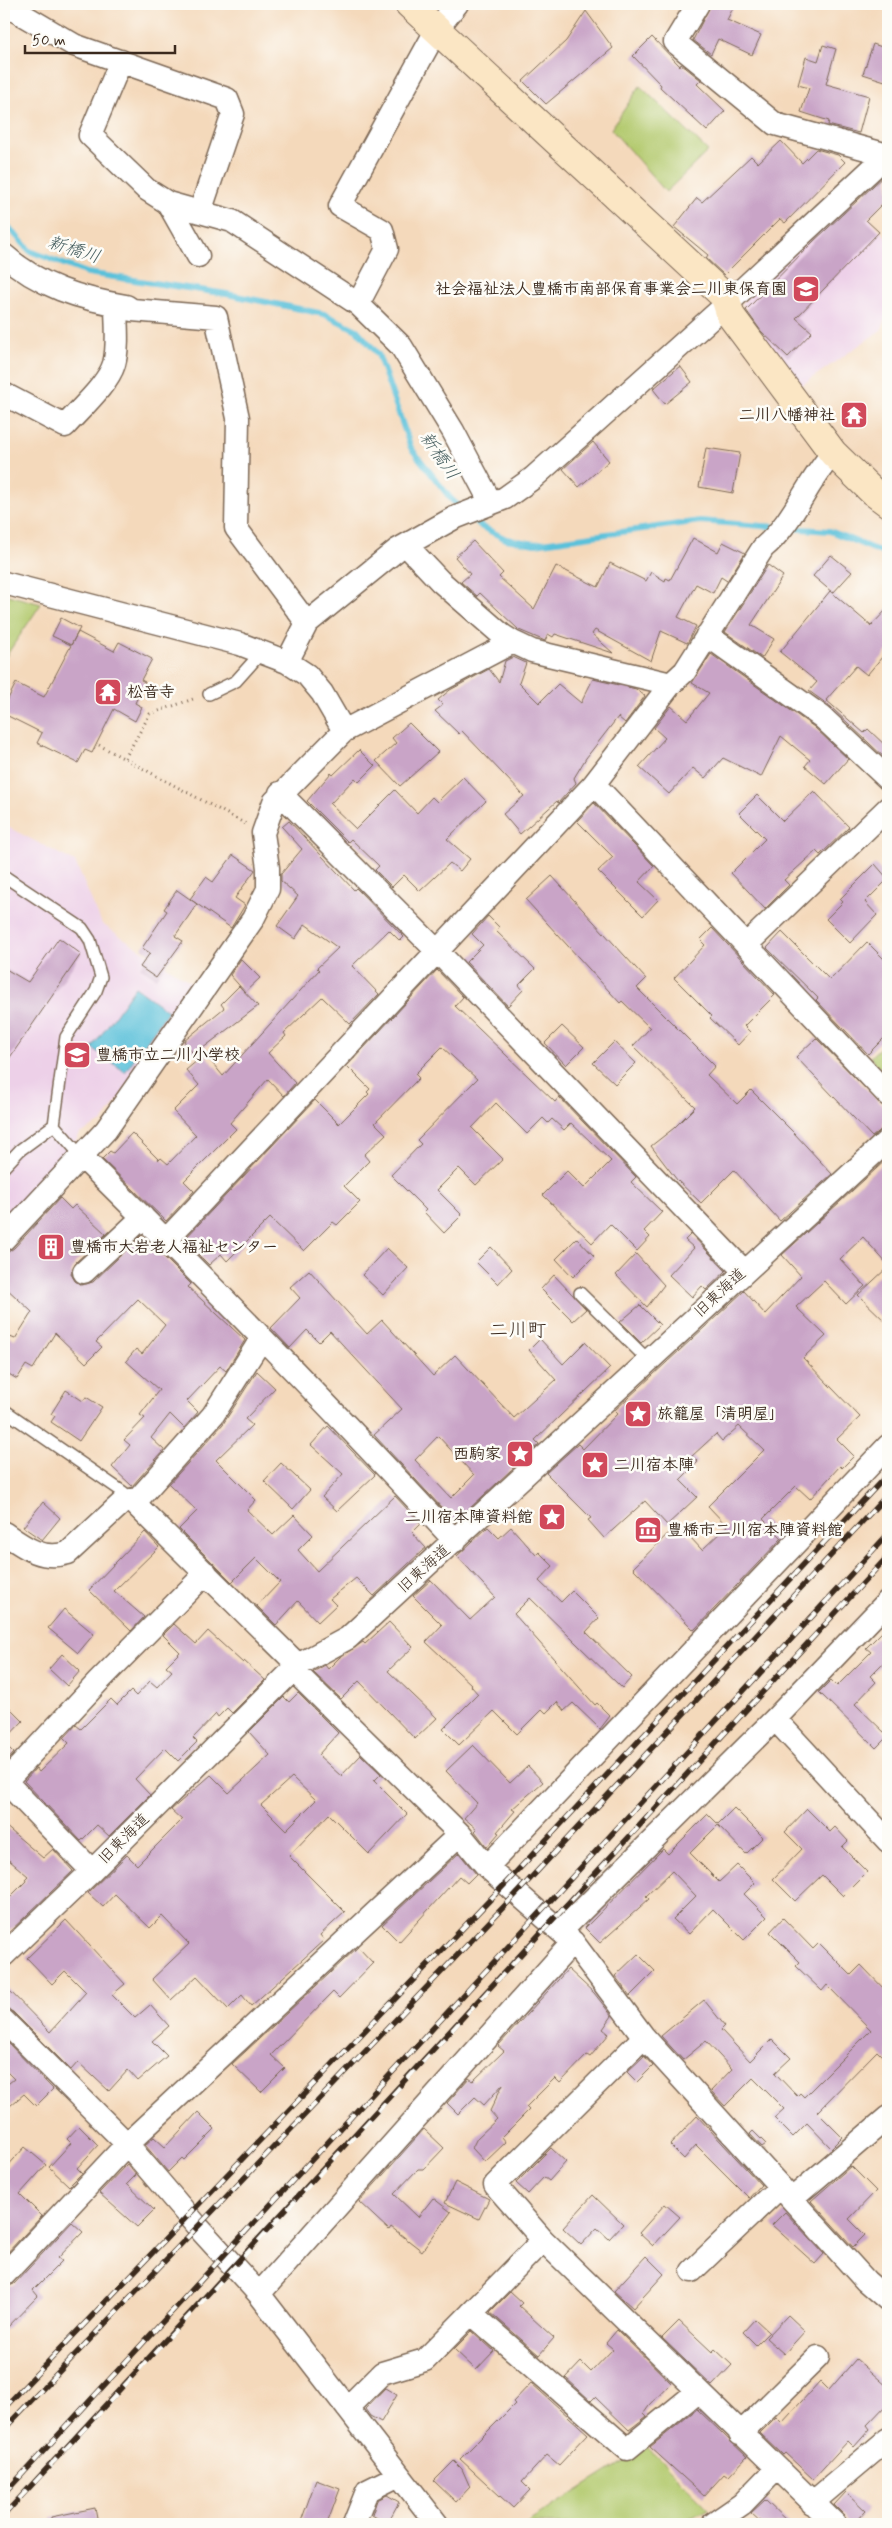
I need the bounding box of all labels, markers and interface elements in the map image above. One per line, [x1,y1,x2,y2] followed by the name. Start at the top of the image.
[25,22,175,54] scale bar
[32,31,66,51] text: 50 m
[45,230,103,270] water label: 新橋川
[791,274,821,304] school or university icon: 社会福祉法人豊橋市南部保育事業会二川東保育園
[435,279,787,300] place label: 社会福祉法人豊橋市南部保育事業会二川東保育園
[839,400,869,430] temple icon: 二川八幡神社
[739,405,835,426] place label: 二川八幡神社
[414,427,464,485] water label: 新橋川
[93,677,123,707] temple icon: 松音寺
[127,682,175,703] place label: 松音寺
[62,1040,92,1070] school or university icon: 豊橋市立二川小学校
[96,1045,240,1066] place label: 豊橋市立二川小学校
[36,1232,66,1262] building icon: 豊橋市大岩老人福祉センター
[70,1237,278,1258] place label: 豊橋市大岩老人福祉センター
[689,1263,751,1323] street label: 旧東海道
[489,1318,547,1343] district label: 二川町
[623,1399,653,1429] place icon: 旅籠屋「清明屋」
[657,1404,785,1425] place label: 旅籠屋「清明屋」
[505,1439,535,1469] place icon: 西駒家
[453,1444,501,1465] place label: 西駒家
[580,1450,610,1480] place icon: 二川宿本陣
[614,1455,694,1476] place label: 二川宿本陣
[537,1502,567,1532] place icon: 二川宿本陣資料館
[405,1507,533,1528] place label: 二川宿本陣資料館
[633,1515,663,1545] museum icon: 豊橋市二川宿本陣資料館
[667,1520,843,1541] place label: 豊橋市二川宿本陣資料館
[393,1540,455,1598] street label: 旧東海道
[94,1809,154,1869] street label: 旧東海道

